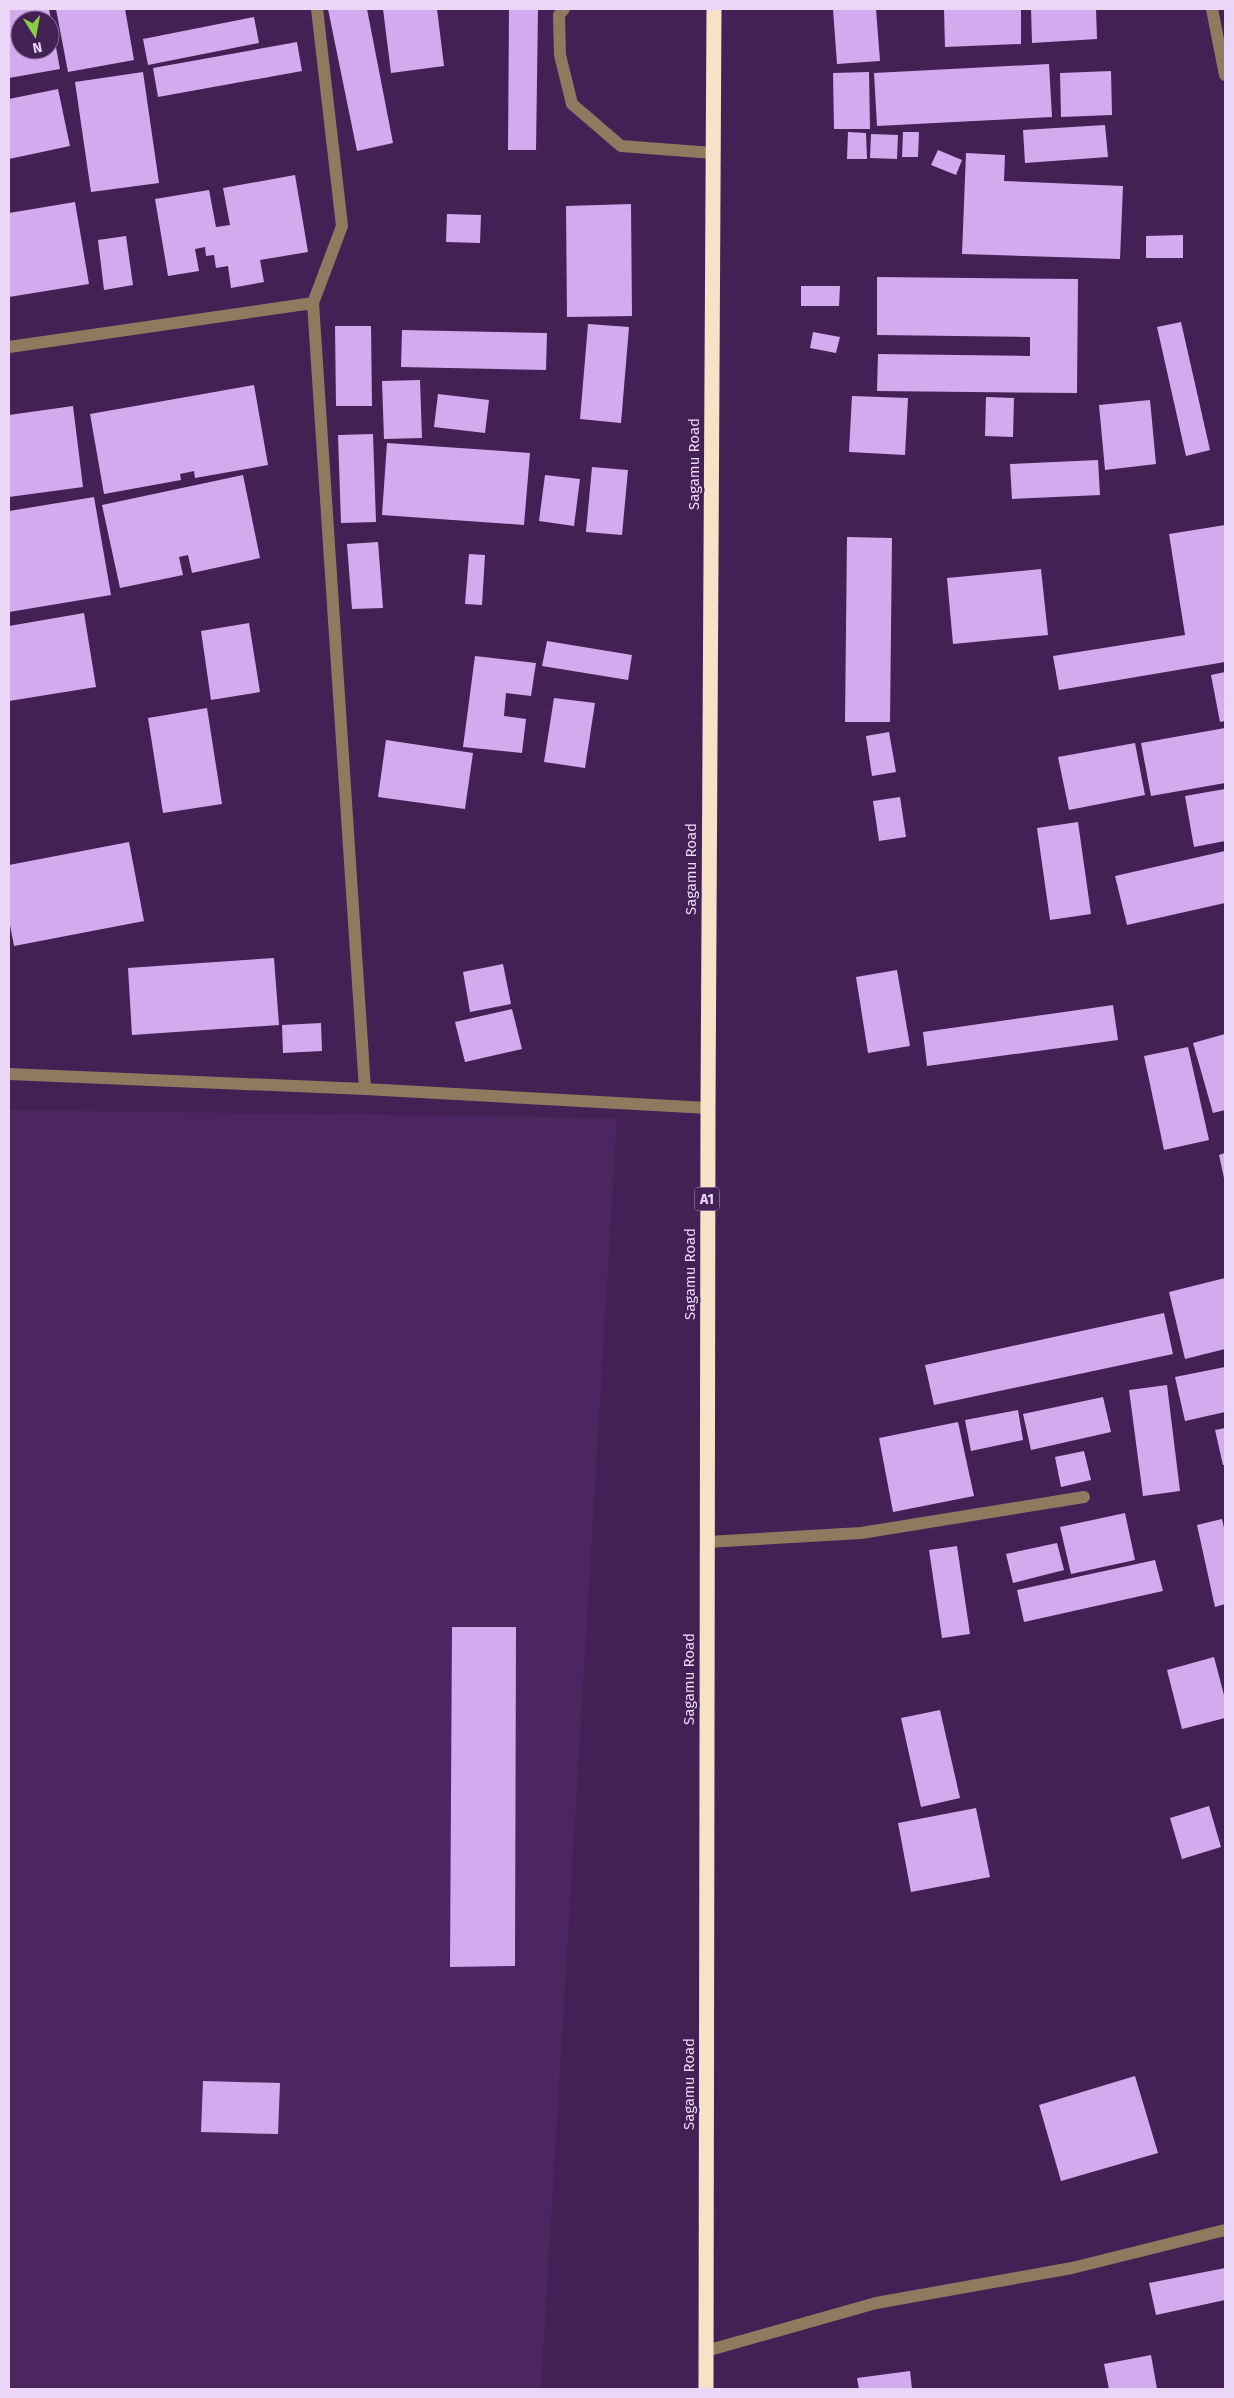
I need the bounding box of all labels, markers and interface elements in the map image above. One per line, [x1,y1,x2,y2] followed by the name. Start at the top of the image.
[10,10,60,60] north arrow
[31,38,44,57] text: N
[685,418,703,510] street label: Sagamu Road
[682,823,700,915] street label: Sagamu Road
[694,1188,720,1210] road number: A1
[681,1228,699,1320] street label: Sagamu Road
[680,1633,698,1725] street label: Sagamu Road
[680,2038,698,2130] street label: Sagamu Road

